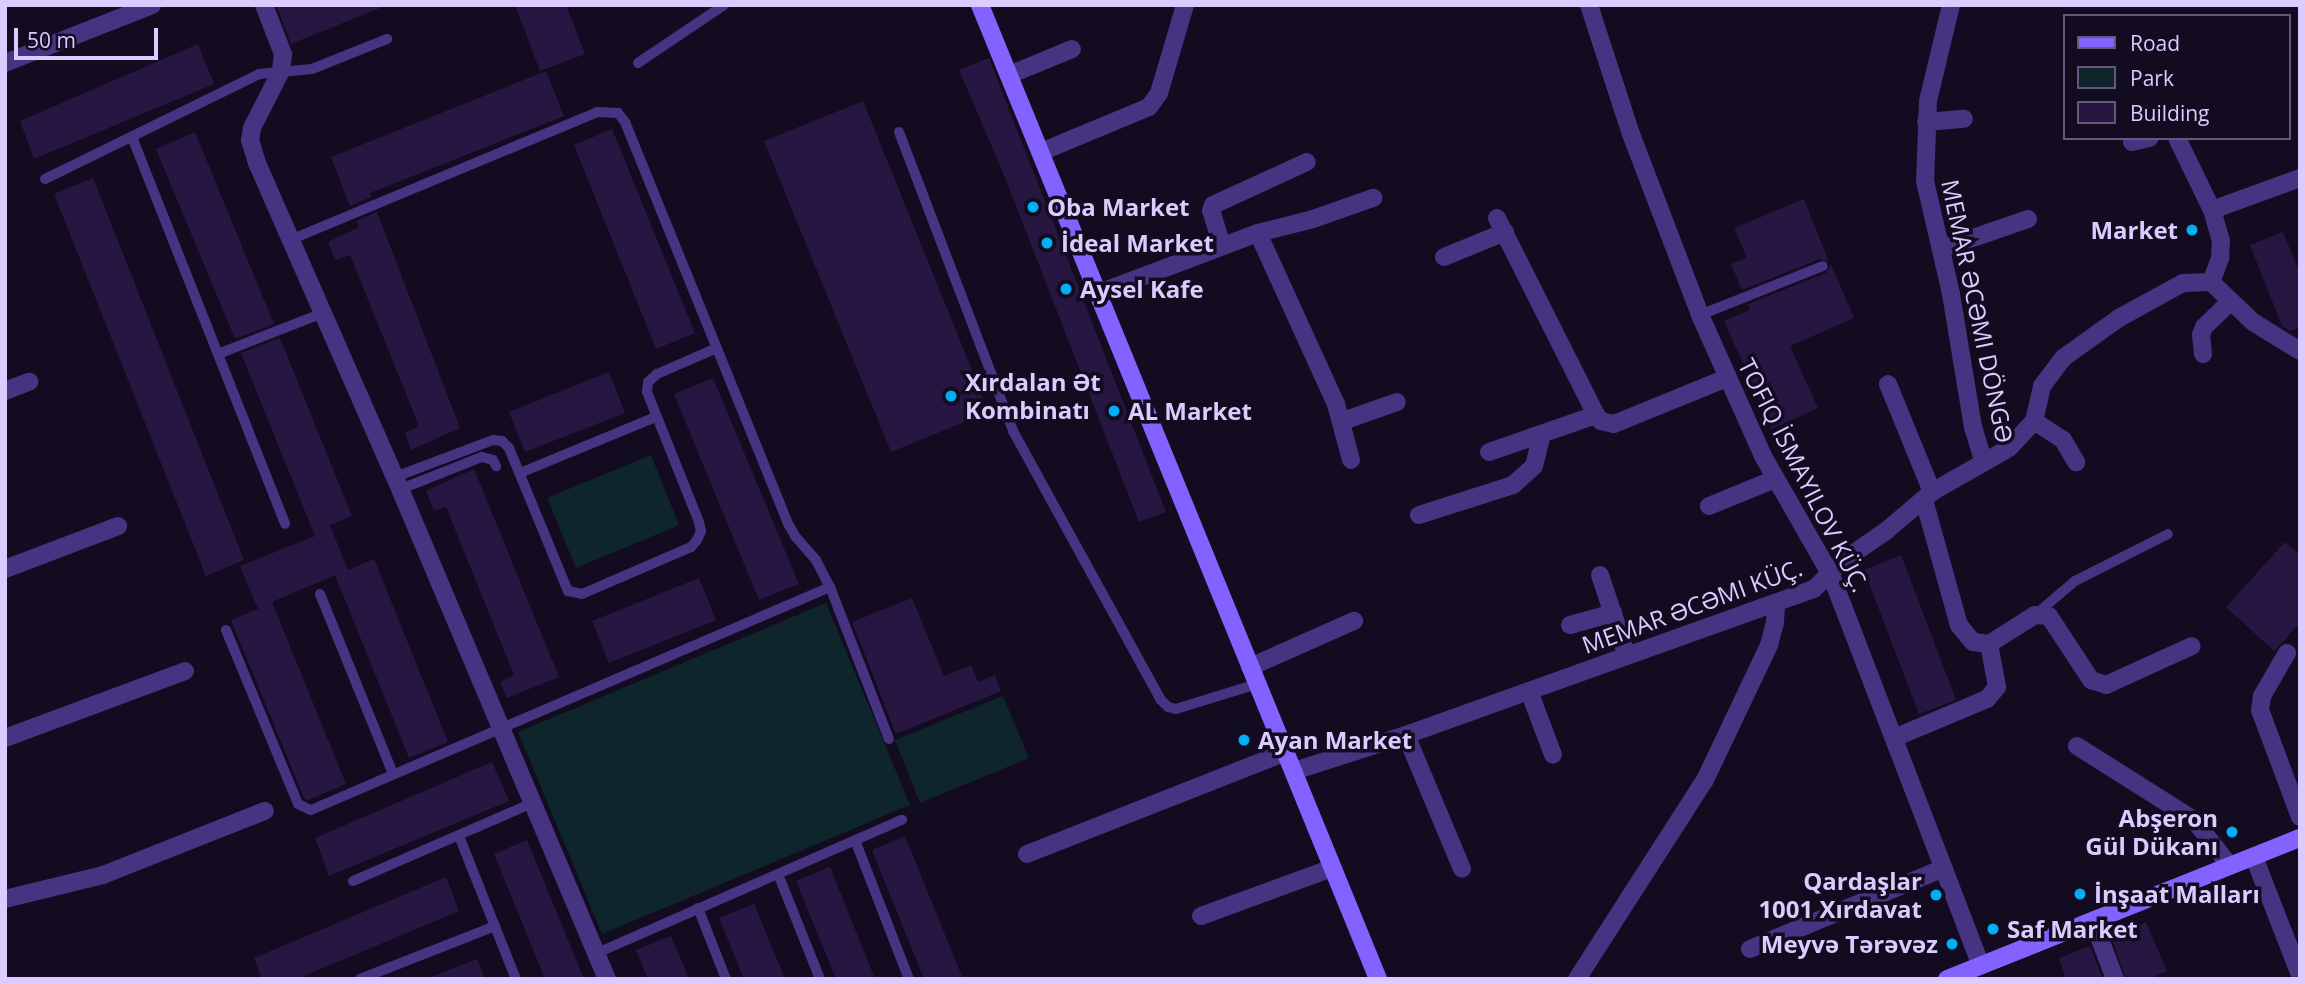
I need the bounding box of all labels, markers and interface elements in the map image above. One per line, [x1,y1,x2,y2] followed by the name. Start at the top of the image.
[18,14,161,58] scale bar
[2064,14,2291,140] legend
[27,26,76,54] text: 50 m
[2130,29,2180,57] text: Road
[2130,64,2174,92] text: Park
[2130,99,2209,127] text: Building
[1936,177,2020,445] street label: MEMAR ƏCƏMI DÖNGƏ
[1047,193,1190,221] place label: Oba Market
[1025,199,1041,215] marker: Oba Market
[2090,216,2178,244] place label: Market
[2184,222,2200,238] marker: Market
[1061,229,1214,257] place label: İdeal Market
[1039,235,1055,251] marker: İdeal Market
[1080,275,1204,303] place label: Aysel Kafe
[1058,281,1074,297] marker: Aysel Kafe
[1733,354,1875,596] street label: TOFIQ İSMAYILOV KÜÇ.
[965,368,1101,424] place label: Xırdalan Ət Kombinatı
[943,388,959,404] marker: Xırdalan Ət Kombinatı
[1128,397,1252,425] place label: AL Market
[1106,403,1122,419] marker: AL Market
[1578,553,1806,659] street label: MEMAR ƏCƏMI KÜÇ.
[1258,726,1412,754] place label: Ayan Market
[1236,732,1252,748] marker: Ayan Market
[2085,804,2218,860] place label: Abşeron Gül Dükanı
[2224,824,2240,840] marker: Abşeron Gül Dükanı
[1758,867,1922,923] place label: Qardaşlar 1001 Xırdavat
[2094,880,2260,908] place label: İnşaat Malları
[2072,886,2088,902] marker: İnşaat Malları
[1928,887,1944,903] marker: Qardaşlar 1001 Xırdavat
[2007,915,2138,943] place label: Saf Market
[1985,921,2001,937] marker: Saf Market
[1761,930,1938,958] place label: Meyvə Tərəvəz
[1944,936,1960,952] marker: Meyvə Tərəvəz

